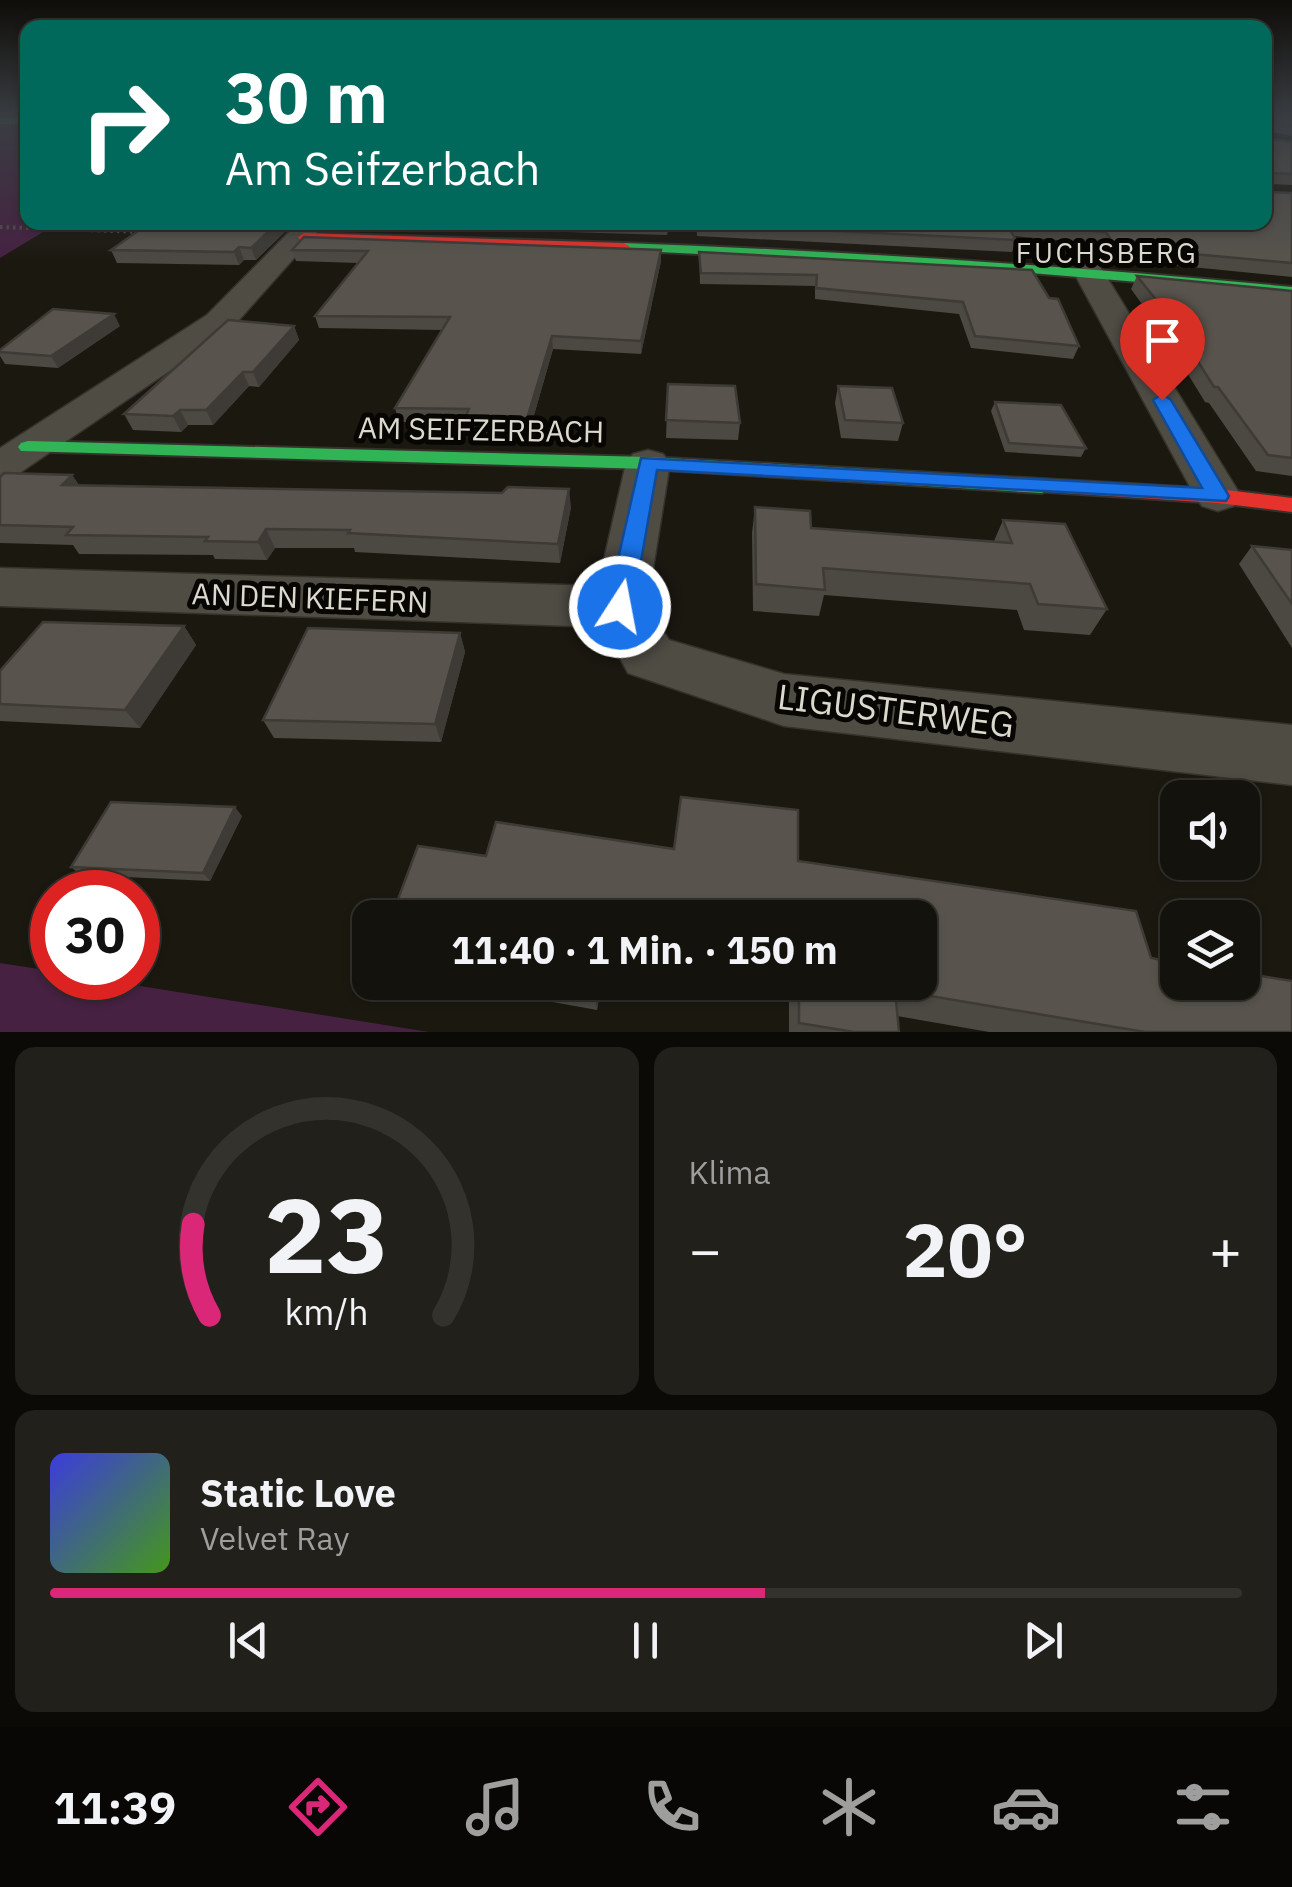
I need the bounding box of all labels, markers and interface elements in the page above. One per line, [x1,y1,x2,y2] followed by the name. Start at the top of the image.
[225,51,388,142] text: 30 m
[60,60,190,190] icon: right
[225,139,540,197] text: Am Seifzerbach
[1016,234,1198,271] district label: FUCHSBERG
[1120,298,1205,401] pin
[1135,313,1190,368] icon: arrive
[357,407,605,451] street label: AM SEIFZERBACH
[568,555,672,659] position arrow
[191,573,429,621] street label: AN DEN KIEFERN
[775,673,1017,747] street label: LIGUSTERWEG
[1160,780,1260,1000] map controls
[1160,780,1260,880] button: sound
[30,870,160,1000] speed limit sign: 30
[1160,900,1260,1000] button: layers
[451,925,838,974] text: 11:40 · 1 Min. · 150 m
[689,1151,771,1193] text: Klima
[264,1166,389,1302] text: 23
[903,1200,1028,1298] text: 20°
[689,1214,722,1285] text: −
[1209,1214,1242,1285] text: +
[285,1288,369,1335] text: km/h
[200,1468,396,1517] text: Static Love
[200,1517,349,1559] text: Velvet Ray
[221,1613,276,1668] icon: previous
[618,1613,673,1668] icon: pause
[1016,1613,1071,1668] icon: next
[283,1772,353,1842] icon: directions
[460,1772,530,1842] icon: music
[637,1772,707,1842] icon: phone
[814,1772,884,1842] icon: climate
[991,1772,1061,1842] icon: car
[1168,1772,1238,1842] icon: filters
[54,1778,176,1836] text: 11:39

